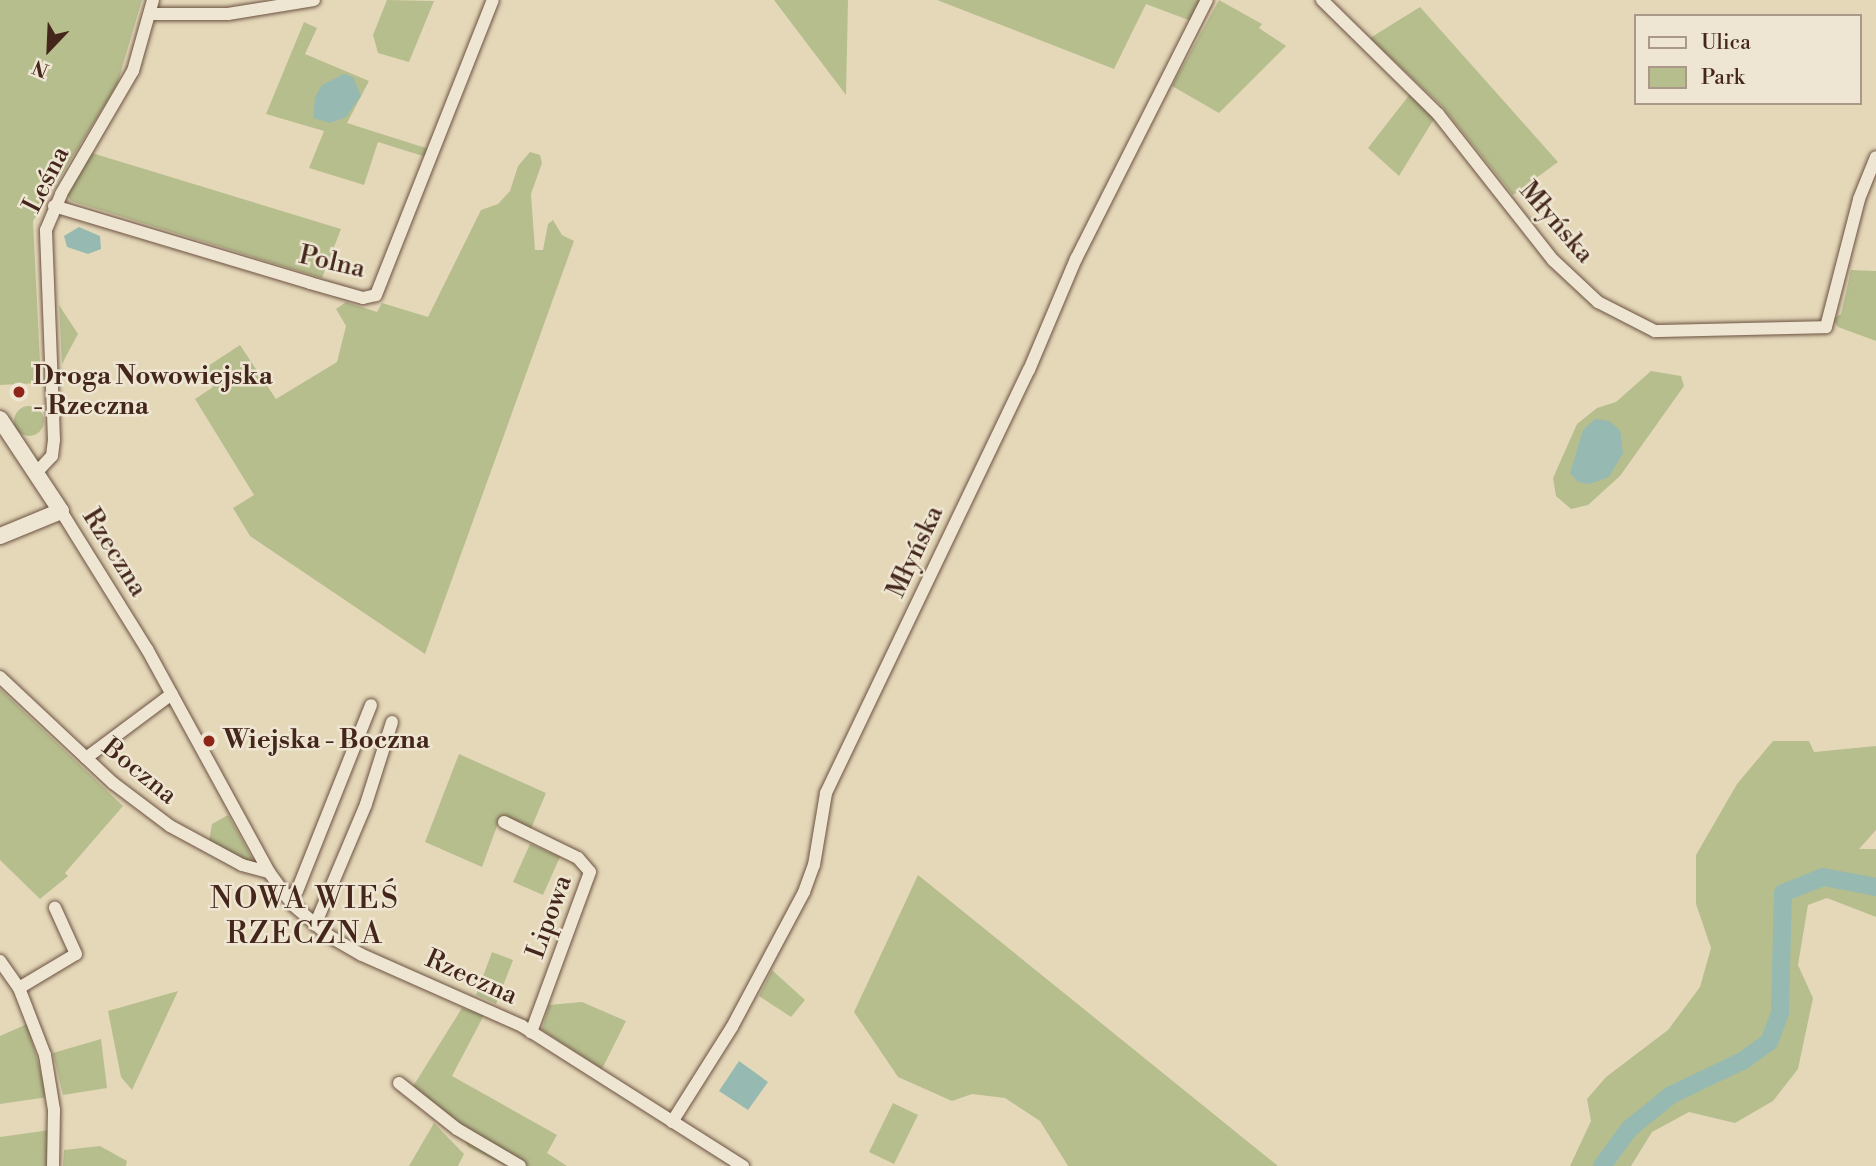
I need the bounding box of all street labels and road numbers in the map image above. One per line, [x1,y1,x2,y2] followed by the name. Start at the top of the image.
[17,142,77,218] street label: Leśna
[1512,176,1600,270] street label: Młyńska
[296,240,368,286] street label: Polna
[881,501,951,603] street label: Młyńska
[75,503,153,603] street label: Rzeczna
[95,732,183,812] street label: Boczna
[521,871,579,963] street label: Lipowa
[420,944,522,1012] street label: Rzeczna

